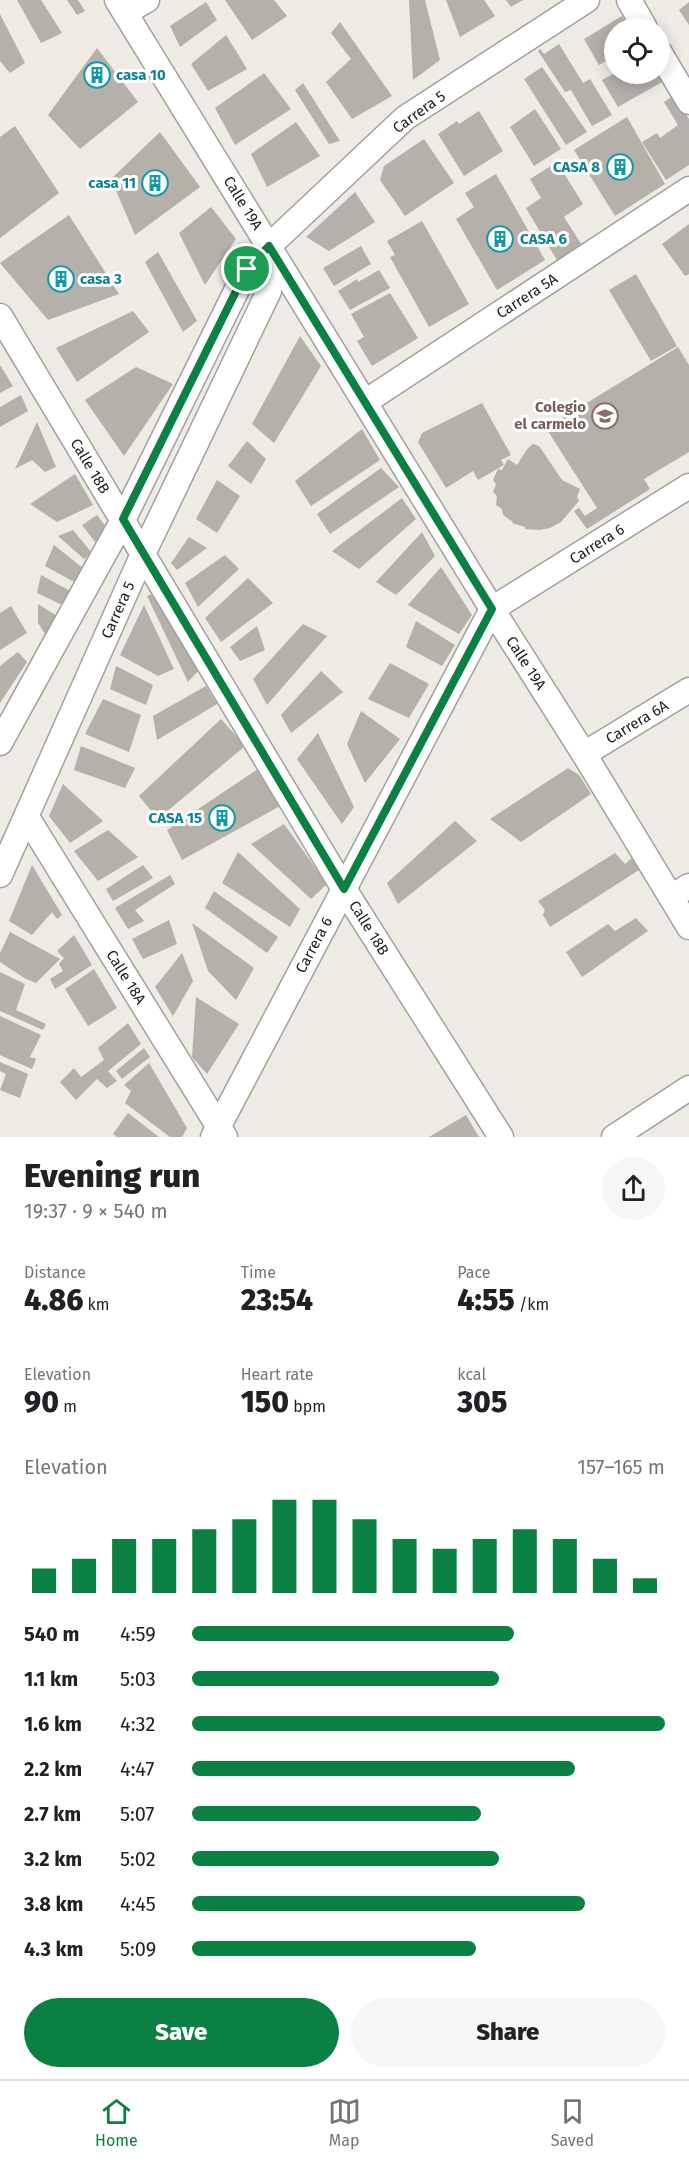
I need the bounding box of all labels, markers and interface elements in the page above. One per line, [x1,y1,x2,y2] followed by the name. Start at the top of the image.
[604,18,670,84] map controls
[604,18,670,84] button: locate
[82,60,112,90] building icon: casa 10
[116,66,166,84] place label: casa 10
[389,87,449,137] street label: Carrera 5
[605,152,635,182] building icon: CASA 8
[553,158,600,176] place label: CASA 8
[140,168,170,198] building icon: casa 11
[219,173,267,234] street label: Calle 19A
[88,174,136,192] place label: casa 11
[485,224,515,254] building icon: CASA 6
[520,230,567,248] place label: CASA 6
[221,243,272,294] pin
[230,252,263,285] icon: arrive
[46,264,76,294] building icon: casa 3
[493,269,561,322] street label: Carrera 5A
[80,270,122,288] place label: casa 3
[514,398,586,433] place label: Colegio el carmelo
[590,401,620,431] school or university icon: Colegio el carmelo
[67,435,113,497] street label: Calle 18B
[566,520,628,568] street label: Carrera 6
[97,579,139,641] street label: Carrera 5
[502,633,550,693] street label: Calle 19A
[602,696,672,748] street label: Carrera 6A
[207,803,237,833] building icon: CASA 15
[149,809,202,827] place label: CASA 15
[345,897,393,959] street label: Calle 18B
[292,914,336,976] street label: Carrera 6
[102,947,150,1008] street label: Calle 18A
[24,1156,200,1196] text: Evening run
[602,1157,665,1220] button: share
[24,1199,168,1223] text: 19:37 · 9 × 540 m
[24,1263,86,1282] text: Distance
[241,1263,276,1282] text: Time
[457,1263,491,1282] text: Pace
[24,1282,83,1318] text: 4.86
[241,1282,313,1318] text: 23:54
[457,1282,515,1318] text: 4:55
[83,1295,110,1314] text: km
[515,1295,549,1314] text: /km
[24,1365,91,1384] text: Elevation
[241,1365,314,1384] text: Heart rate
[457,1365,486,1384] text: kcal
[24,1384,59,1420] text: 90
[241,1384,289,1420] text: 150
[457,1384,507,1420] text: 305
[59,1397,77,1416] text: m
[289,1397,326,1416] text: bpm
[24,1455,108,1479] text: Elevation
[577,1455,665,1479] text: 157–165 m
[24,1622,79,1646] text: 540 m
[120,1622,156,1646] text: 4:59
[24,1667,78,1691] text: 1.1 km
[120,1667,156,1691] text: 5:03
[24,1712,82,1736] text: 1.6 km
[120,1712,155,1736] text: 4:32
[24,1757,82,1781] text: 2.2 km
[120,1757,154,1781] text: 4:47
[24,1802,81,1826] text: 2.7 km
[120,1802,154,1826] text: 5:07
[24,1847,82,1871] text: 3.2 km
[120,1847,156,1871] text: 5:02
[24,1892,84,1916] text: 3.8 km
[120,1892,156,1916] text: 4:45
[24,1937,84,1961] text: 4.3 km
[120,1937,156,1961] text: 5:09
[24,1998,339,2067] button: Save
[351,1998,665,2067] button: Share
[95,2095,138,2150] tab: Home
[328,2095,361,2150] tab: Map
[551,2095,594,2150] tab: Saved

